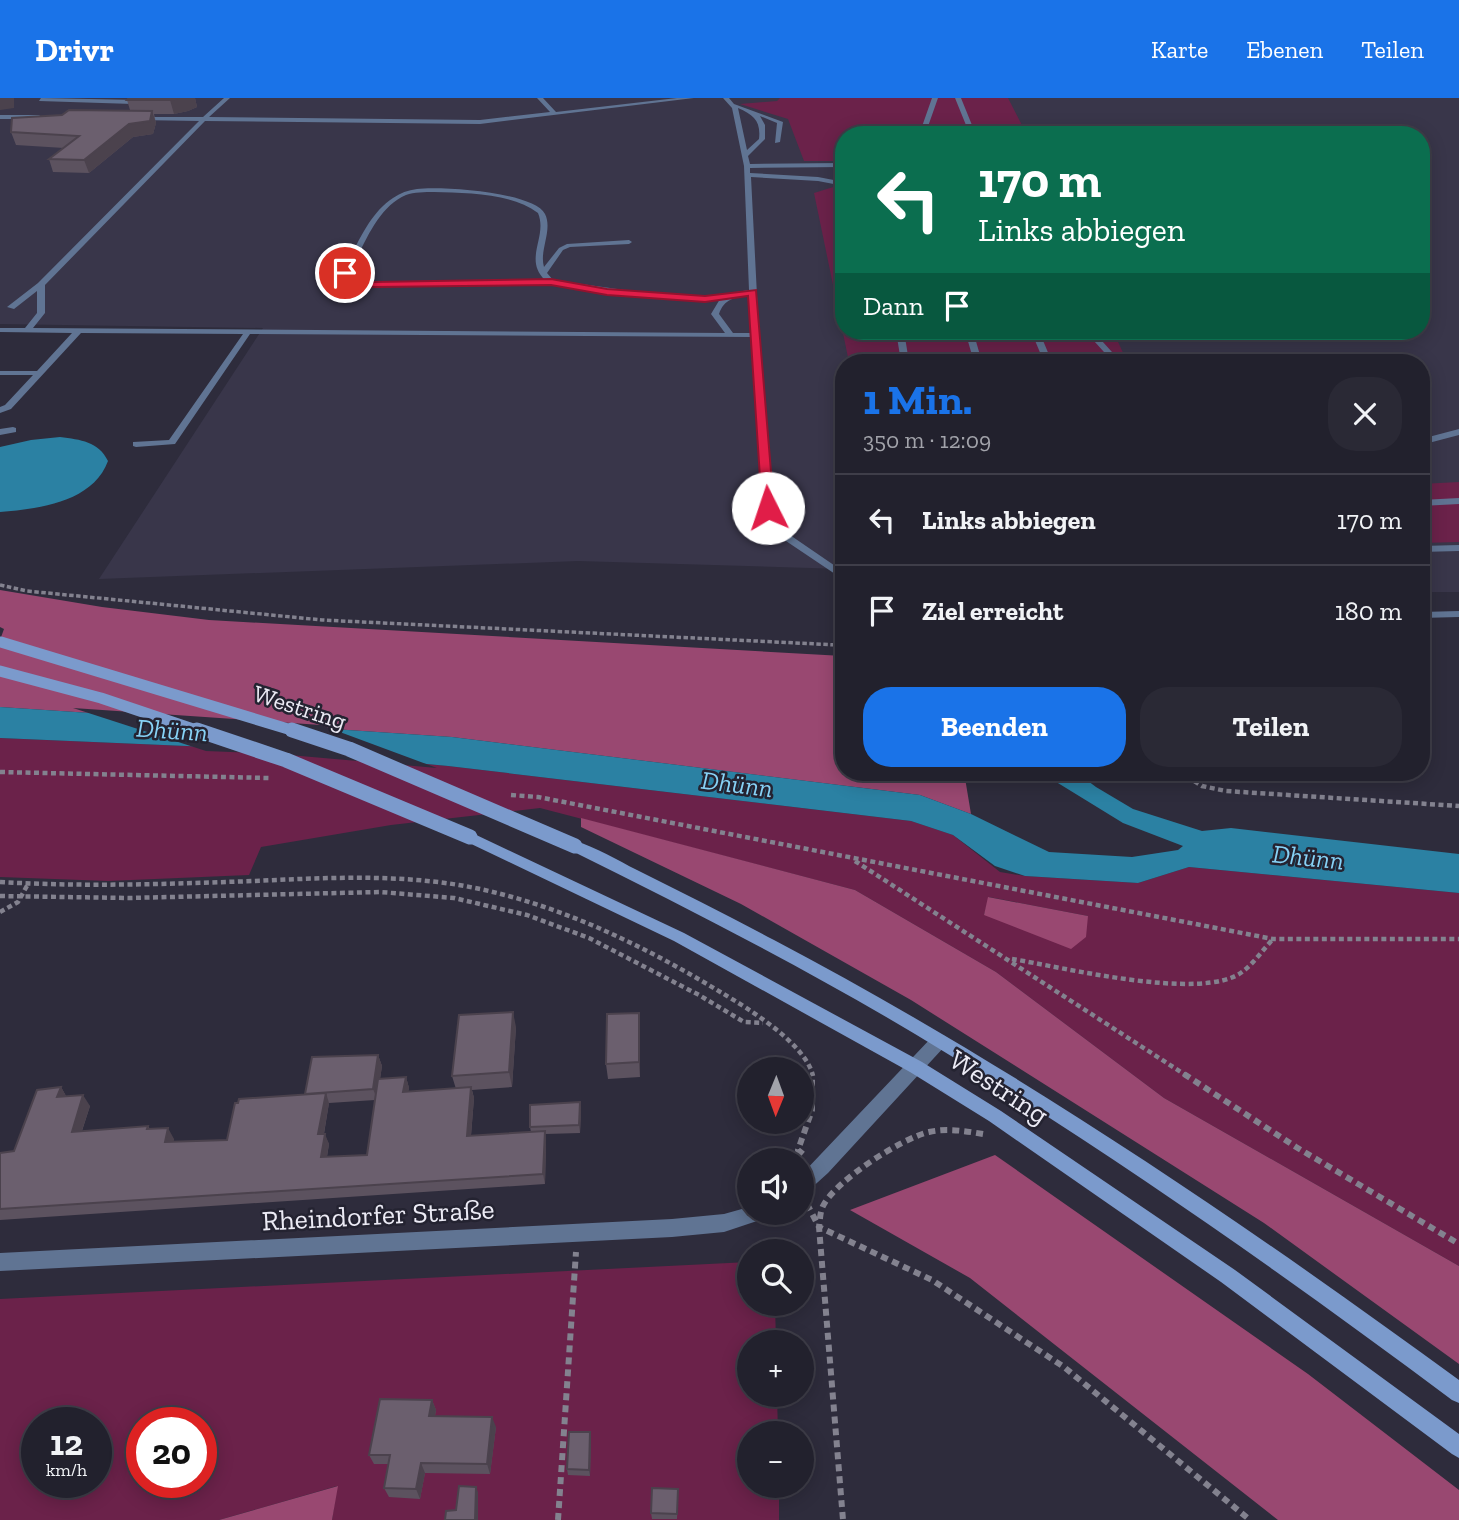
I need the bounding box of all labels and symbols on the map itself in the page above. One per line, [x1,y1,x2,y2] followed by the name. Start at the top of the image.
[315,243,375,303] pin
[731,471,805,545] position arrow
[250,678,350,736] street label: Westring
[135,712,209,748] water label: Dhünn
[700,764,774,804] water label: Dhünn
[1271,837,1345,877] water label: Dhünn
[943,1043,1055,1131] street label: Westring
[737,1057,814,1134] north arrow
[261,1192,495,1238] street label: Rheindorfer Straße
[126,1407,217,1498] speed limit sign: 20

